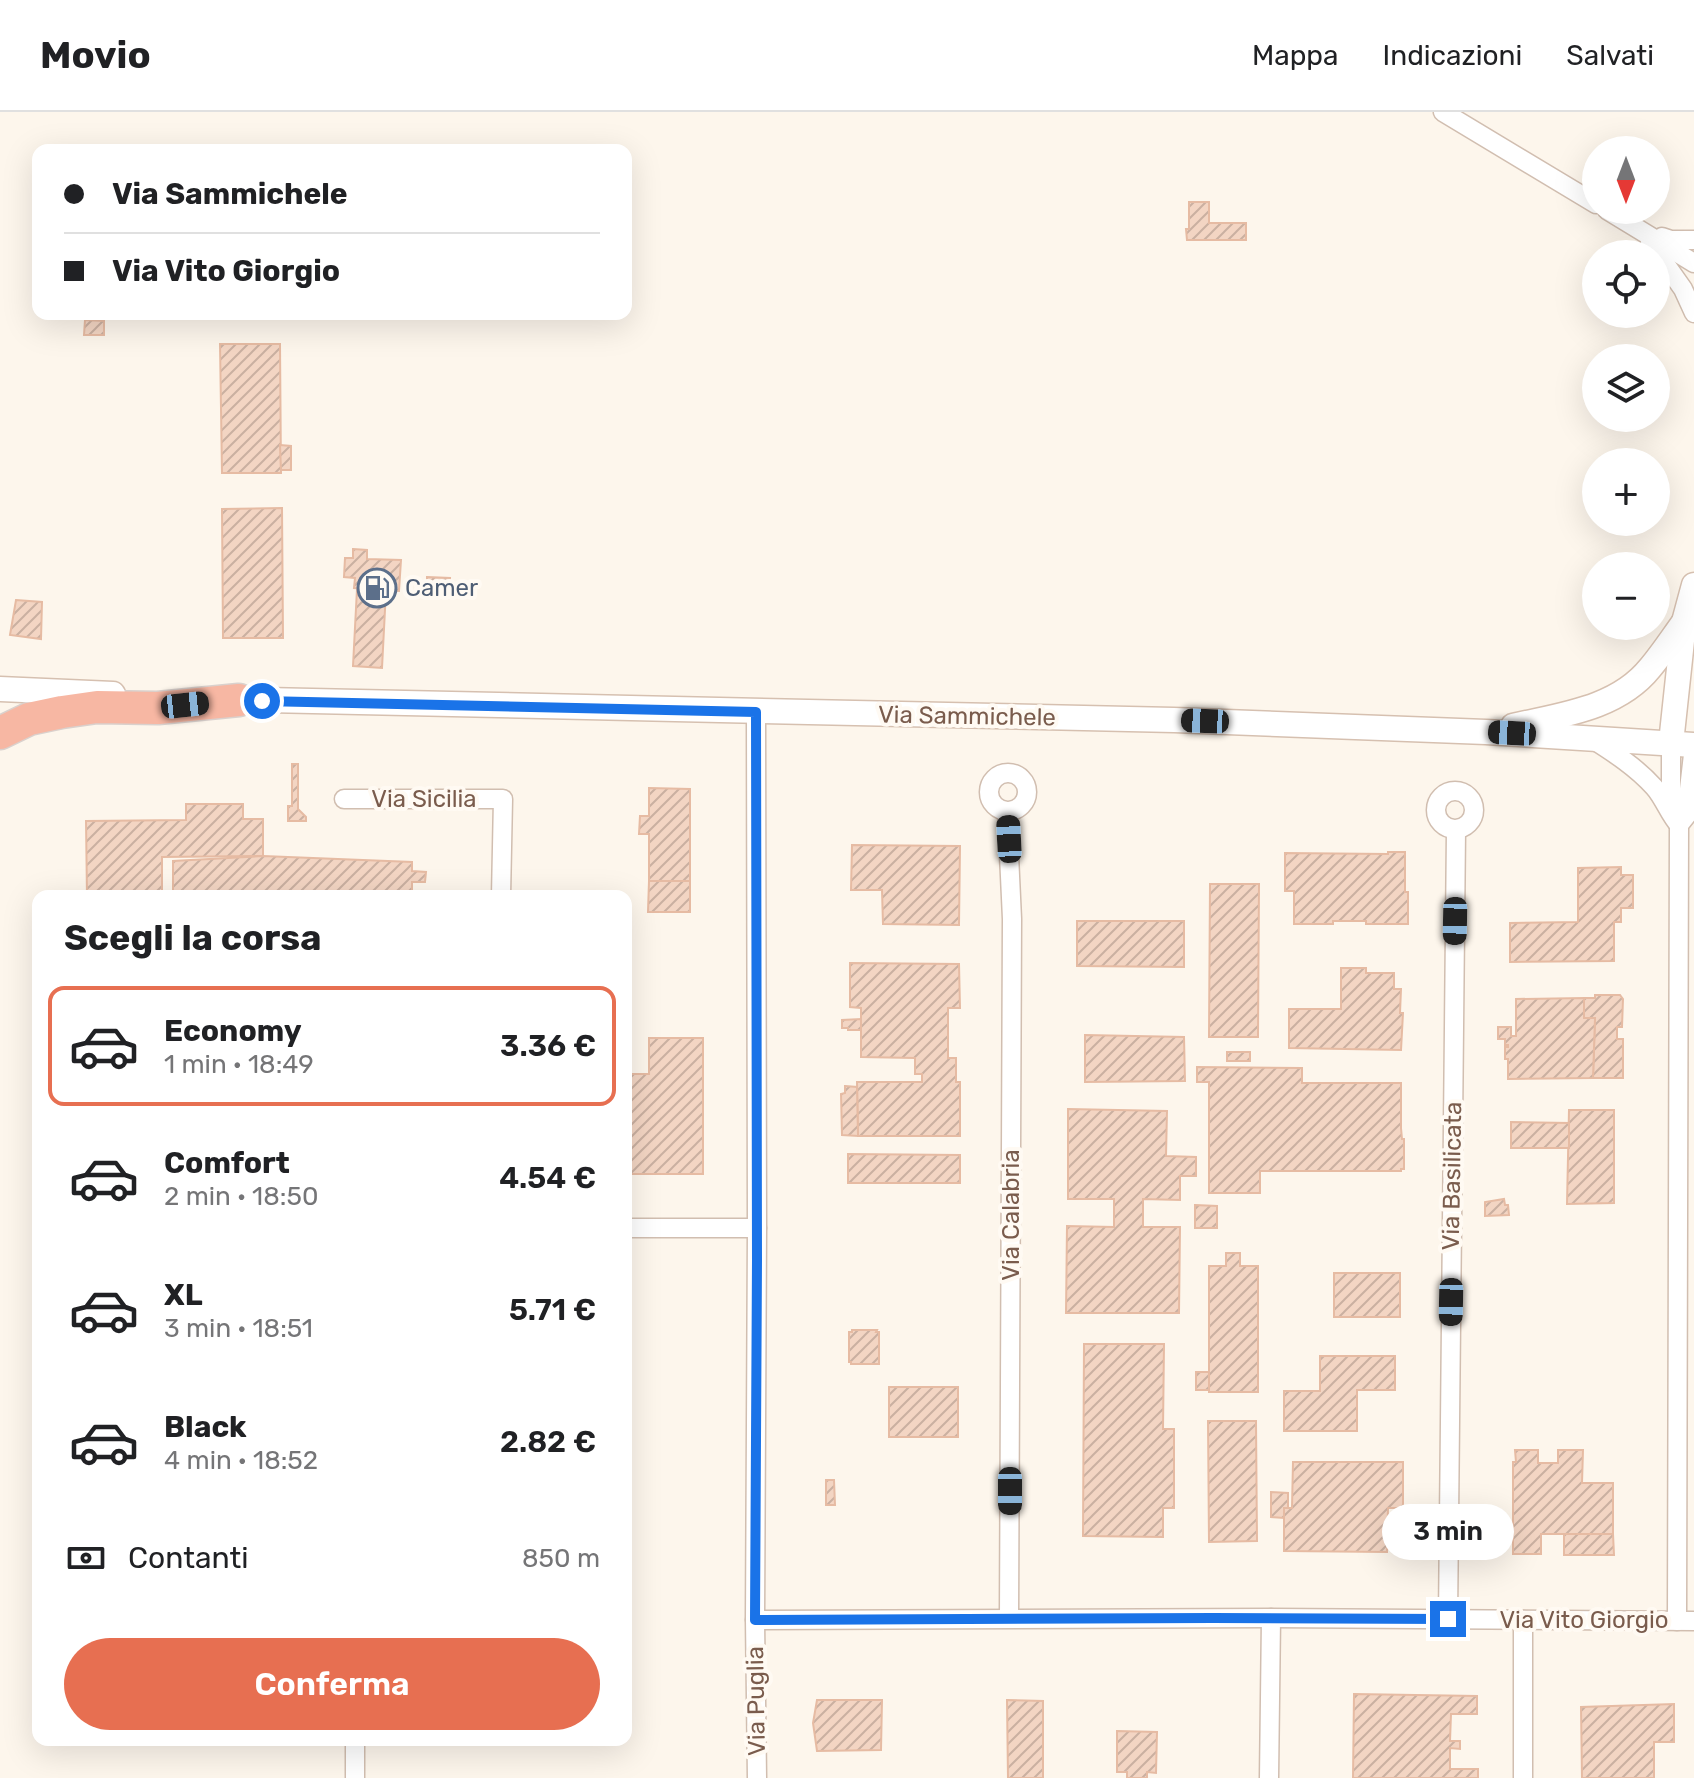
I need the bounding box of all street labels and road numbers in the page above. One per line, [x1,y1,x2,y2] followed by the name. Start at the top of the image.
[878,700,1056,732] street label: Via Sammichele
[371,785,477,813] street label: Via Sicilia
[1437,1101,1467,1251] street label: Via Basilicata
[997,1149,1025,1281] street label: Via Calabria
[1499,1606,1669,1634] street label: Via Vito Giorgio
[741,1646,771,1756] street label: Via Puglia

